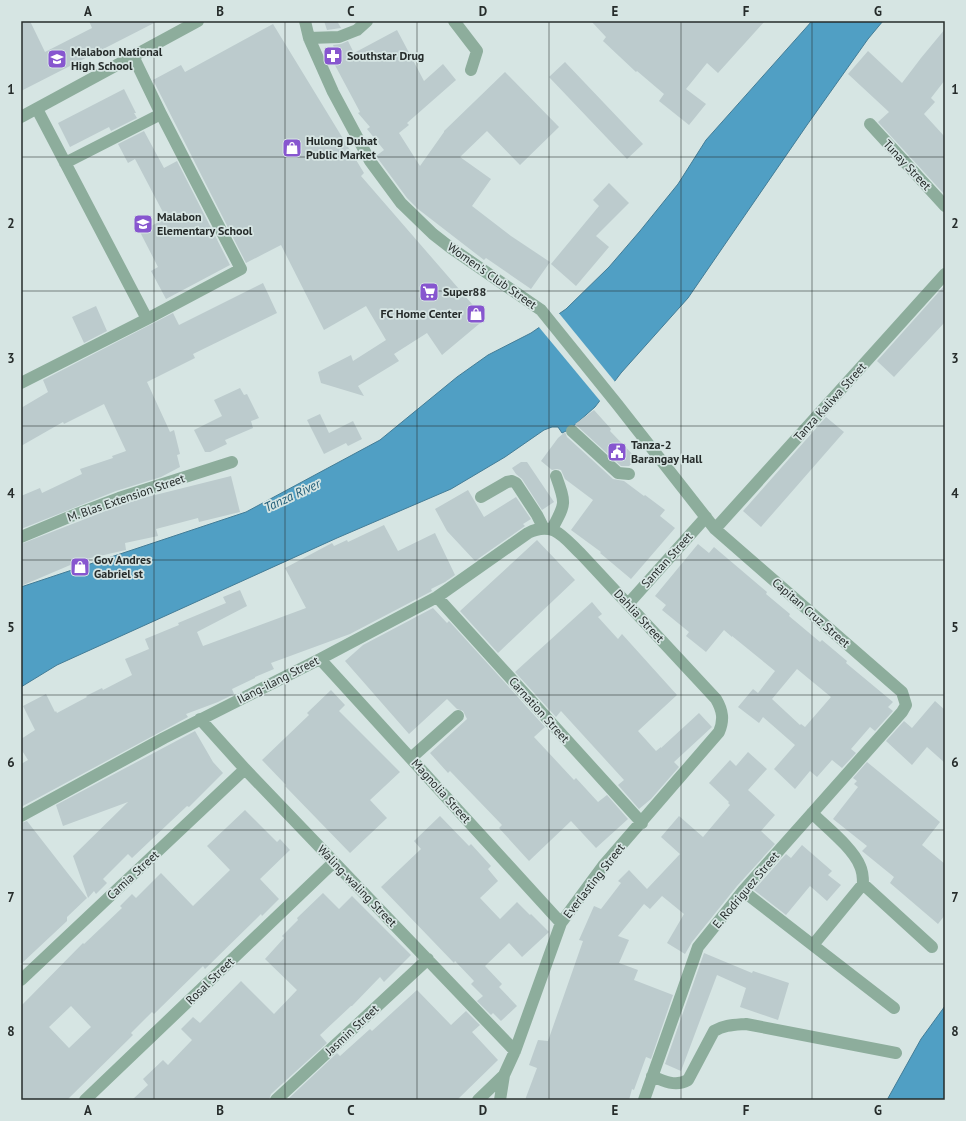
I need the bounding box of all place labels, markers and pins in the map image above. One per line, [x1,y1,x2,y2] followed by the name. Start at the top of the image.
[71,44,163,73] place label: Malabon National High School
[322,45,344,67] pharmacy icon: Southstar Drug
[46,48,68,70] school or university icon: Malabon National High School
[347,48,424,63] place label: Southstar Drug
[306,133,378,162] place label: Hulong Duhat Public Market
[281,137,303,159] shop icon: Hulong Duhat Public Market
[157,209,253,238] place label: Malabon Elementary School
[132,213,154,235] school or university icon: Malabon Elementary School
[418,281,440,303] supermarket icon: Super88
[443,284,486,299] place label: Super88
[465,303,487,325] shop icon: FC Home Center
[380,306,463,321] place label: FC Home Center
[631,437,703,466] place label: Tanza-2 Barangay Hall
[606,441,628,463] public building icon: Tanza-2 Barangay Hall
[94,552,151,581] place label: Gov Andres Gabriel st
[69,556,91,578] shop icon: Gov Andres Gabriel st

